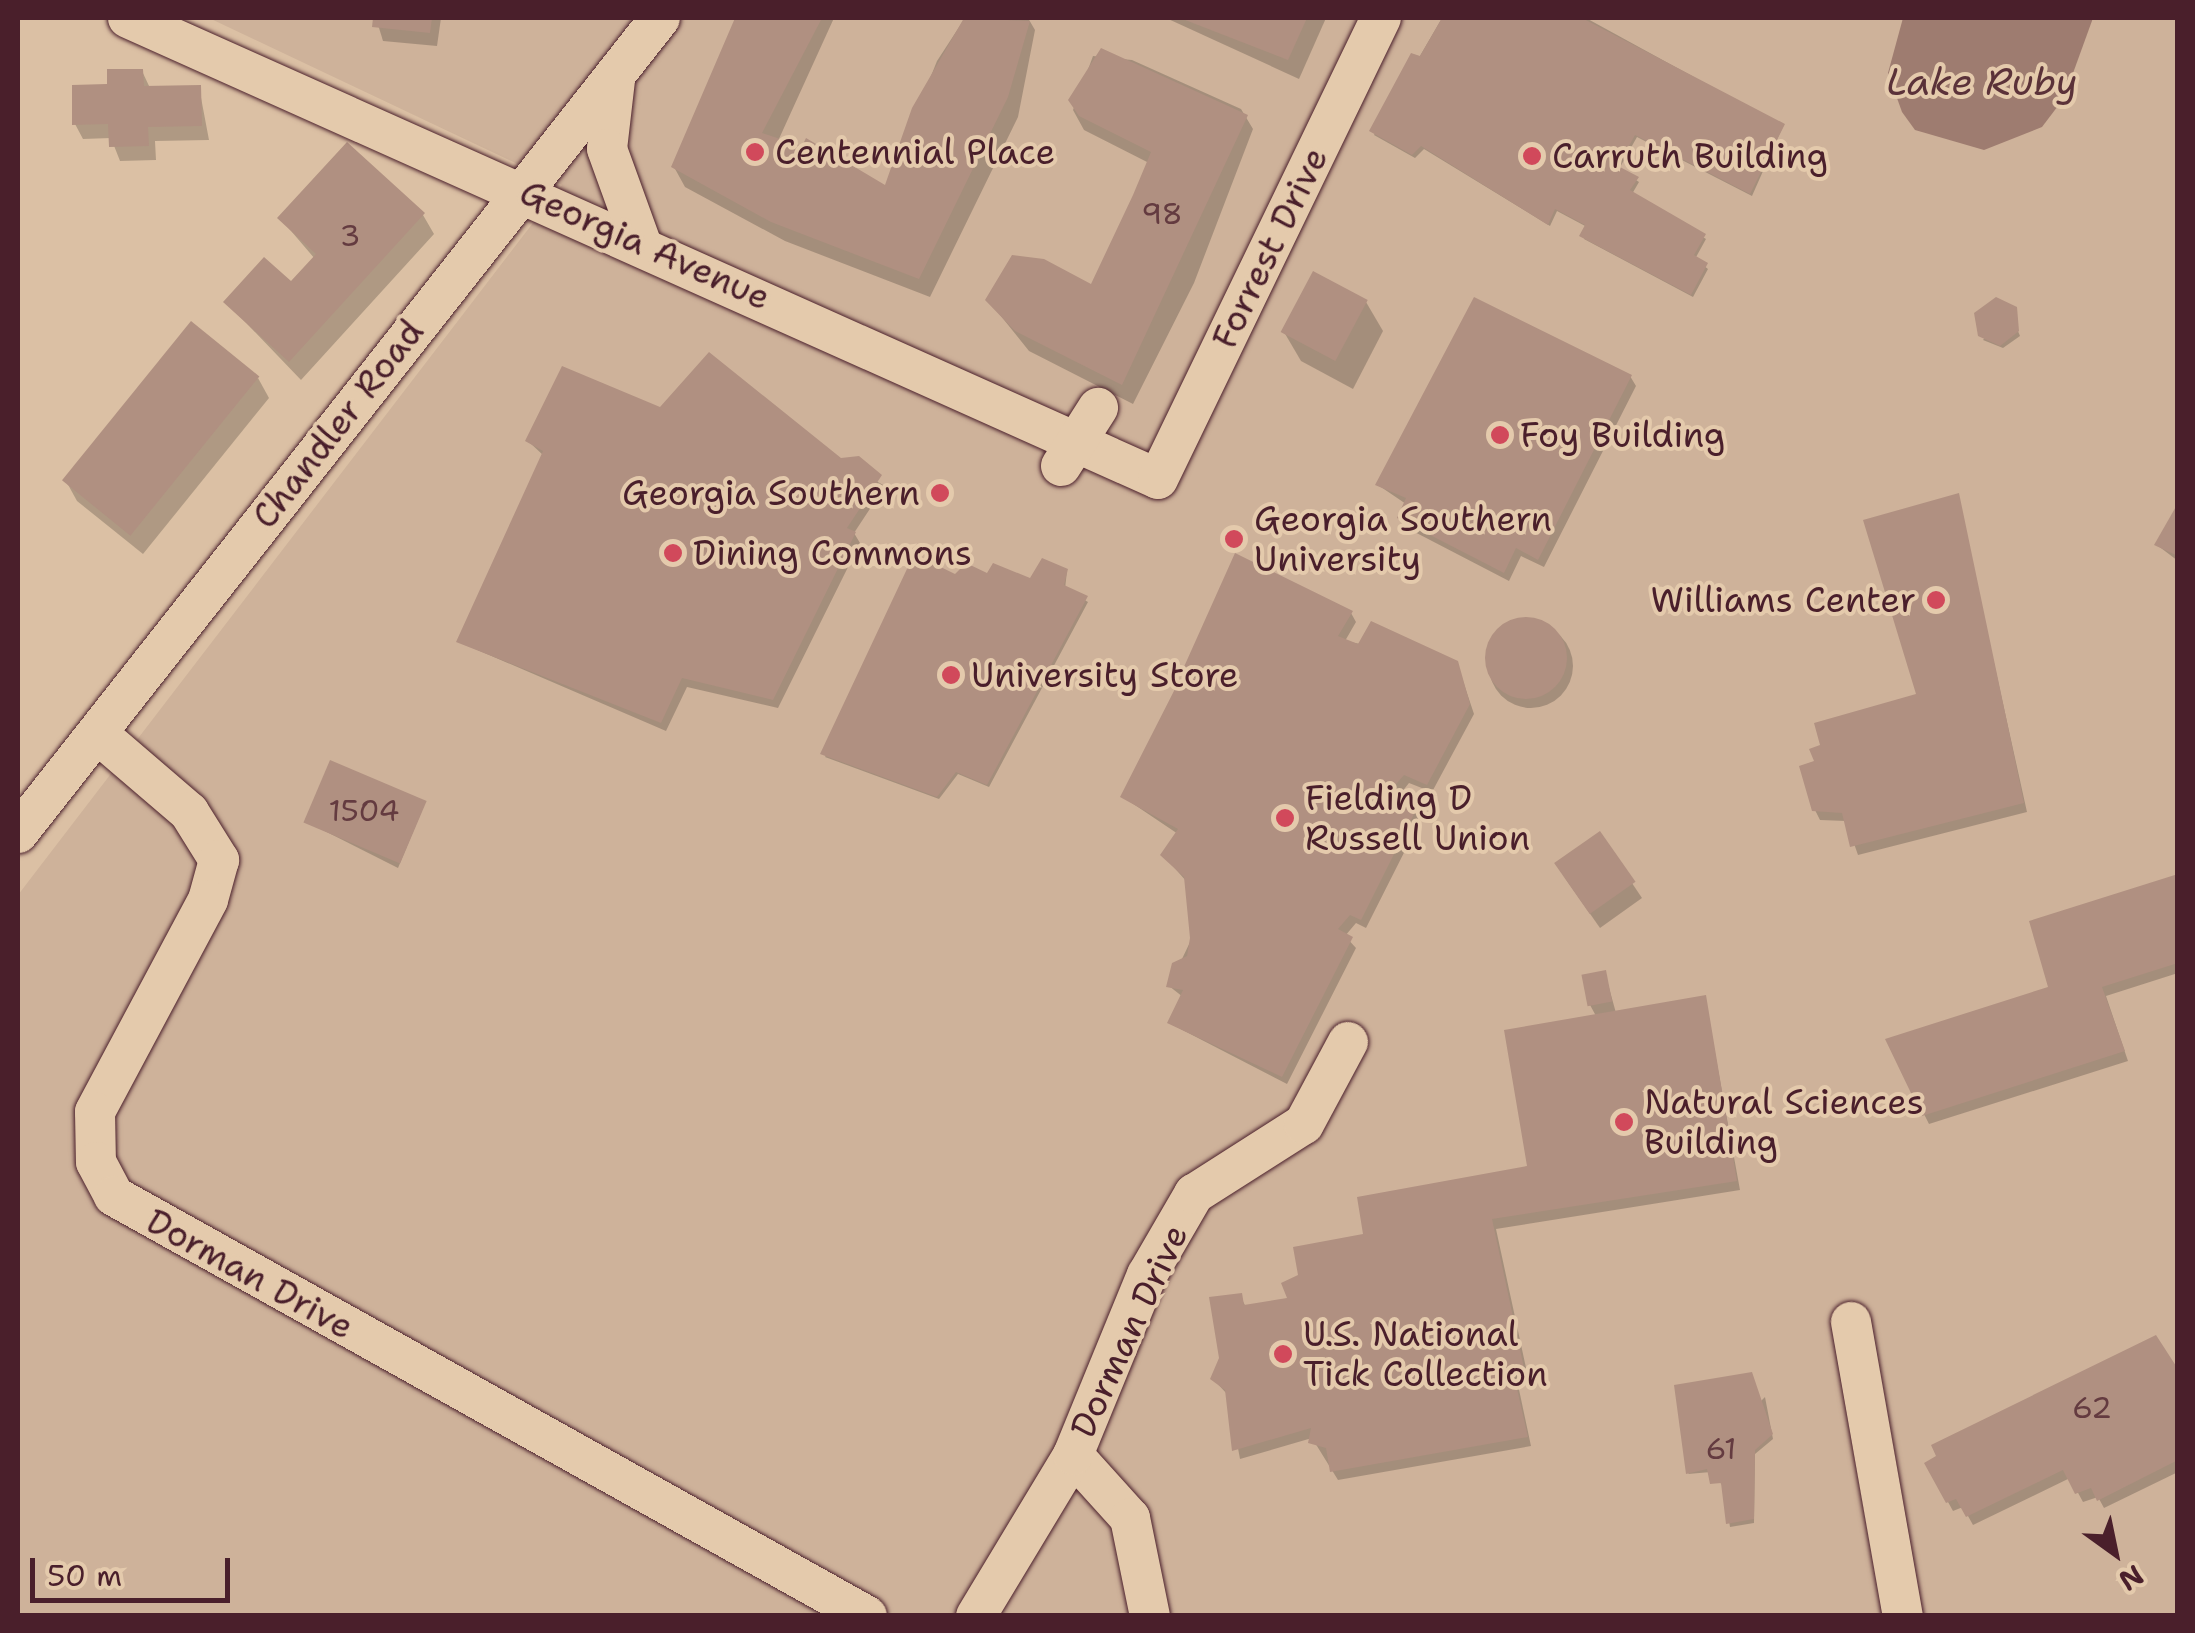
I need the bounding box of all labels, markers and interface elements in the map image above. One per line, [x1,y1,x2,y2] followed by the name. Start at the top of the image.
[1886,59,2078,105] water label: Lake Ruby
[775,131,1055,173] place label: Centennial Place
[1552,135,1828,177] place label: Carruth Building
[744,141,766,163] marker: Centennial Place
[1203,141,1337,355] street label: Forrest Drive
[1521,145,1543,167] marker: Carruth Building
[513,171,777,319] street label: Georgia Avenue
[1141,196,1183,232] house number: 98
[340,218,360,254] house number: 3
[244,311,432,537] street label: Chandler Road
[1520,414,1725,456] place label: Foy Building
[1489,424,1511,446] marker: Foy Building
[622,472,920,514] place label: Georgia Southern
[929,482,951,504] marker: Georgia Southern
[1254,498,1552,580] place label: Georgia Southern University
[1223,528,1245,550] marker: Georgia Southern University
[693,532,972,574] place label: Dining Commons
[662,542,684,564] marker: Dining Commons
[1650,579,1916,621] place label: Williams Center
[1925,589,1947,611] marker: Williams Center
[971,654,1239,696] place label: University Store
[940,664,962,686] marker: University Store
[1305,777,1530,859] place label: Fielding D Russell Union
[328,793,400,829] house number: 1504
[1274,807,1296,829] marker: Fielding D Russell Union
[1644,1081,1924,1163] place label: Natural Sciences Building
[1613,1111,1635,1133] marker: Natural Sciences Building
[139,1200,361,1348] street label: Dorman Drive
[1061,1218,1197,1444] street label: Dorman Drive
[1303,1313,1548,1395] place label: U.S. National Tick Collection
[1272,1343,1294,1365] marker: U.S. National Tick Collection
[2072,1390,2112,1426] house number: 62
[1705,1431,1737,1467] house number: 61
[2065,1503,2165,1603] north arrow
[35,1538,235,1600] scale bar
[47,1555,122,1596] text: 50 m
[2112,1556,2151,1600] text: N

